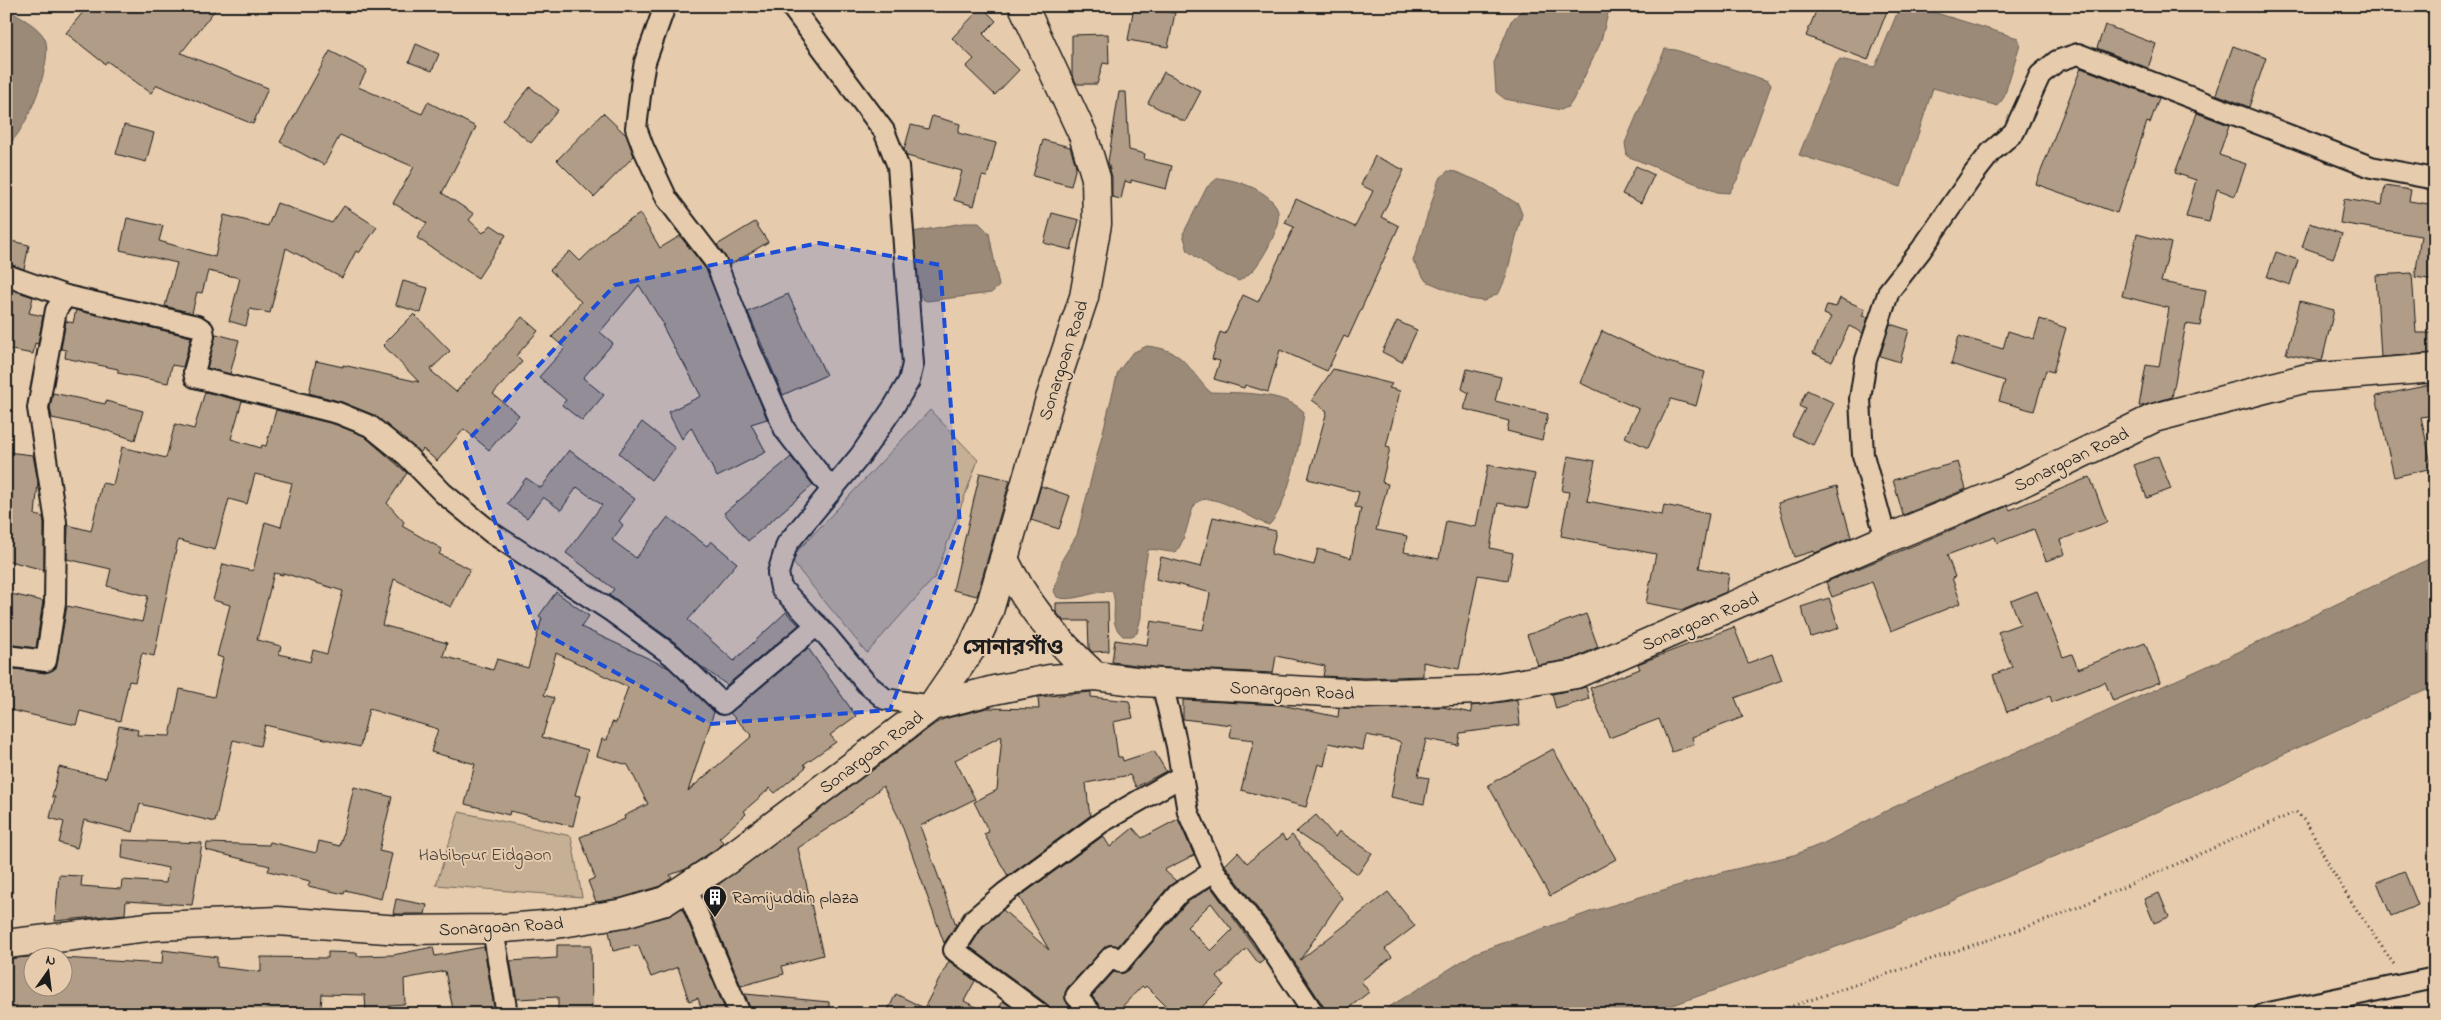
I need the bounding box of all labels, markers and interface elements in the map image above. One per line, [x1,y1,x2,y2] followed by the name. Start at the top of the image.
[1033,297,1097,424] street label: Sonargoan Road
[2010,422,2134,501] street label: Sonargoan Road
[1638,586,1764,660] street label: Sonargoan Road
[963,633,1063,665] district label: সোনারগাঁও
[1229,676,1355,709] street label: Sonargoan Road
[815,706,930,802] street label: Sonargoan Road
[419,843,552,870] park label: Habibpur Eidgaon
[702,884,728,918] building icon: Ramijuddin plaza
[732,886,859,912] place label: Ramijuddin plaza
[438,912,564,945] street label: Sonargoan Road
[22,948,72,998] north arrow
[44,950,58,972] text: N

